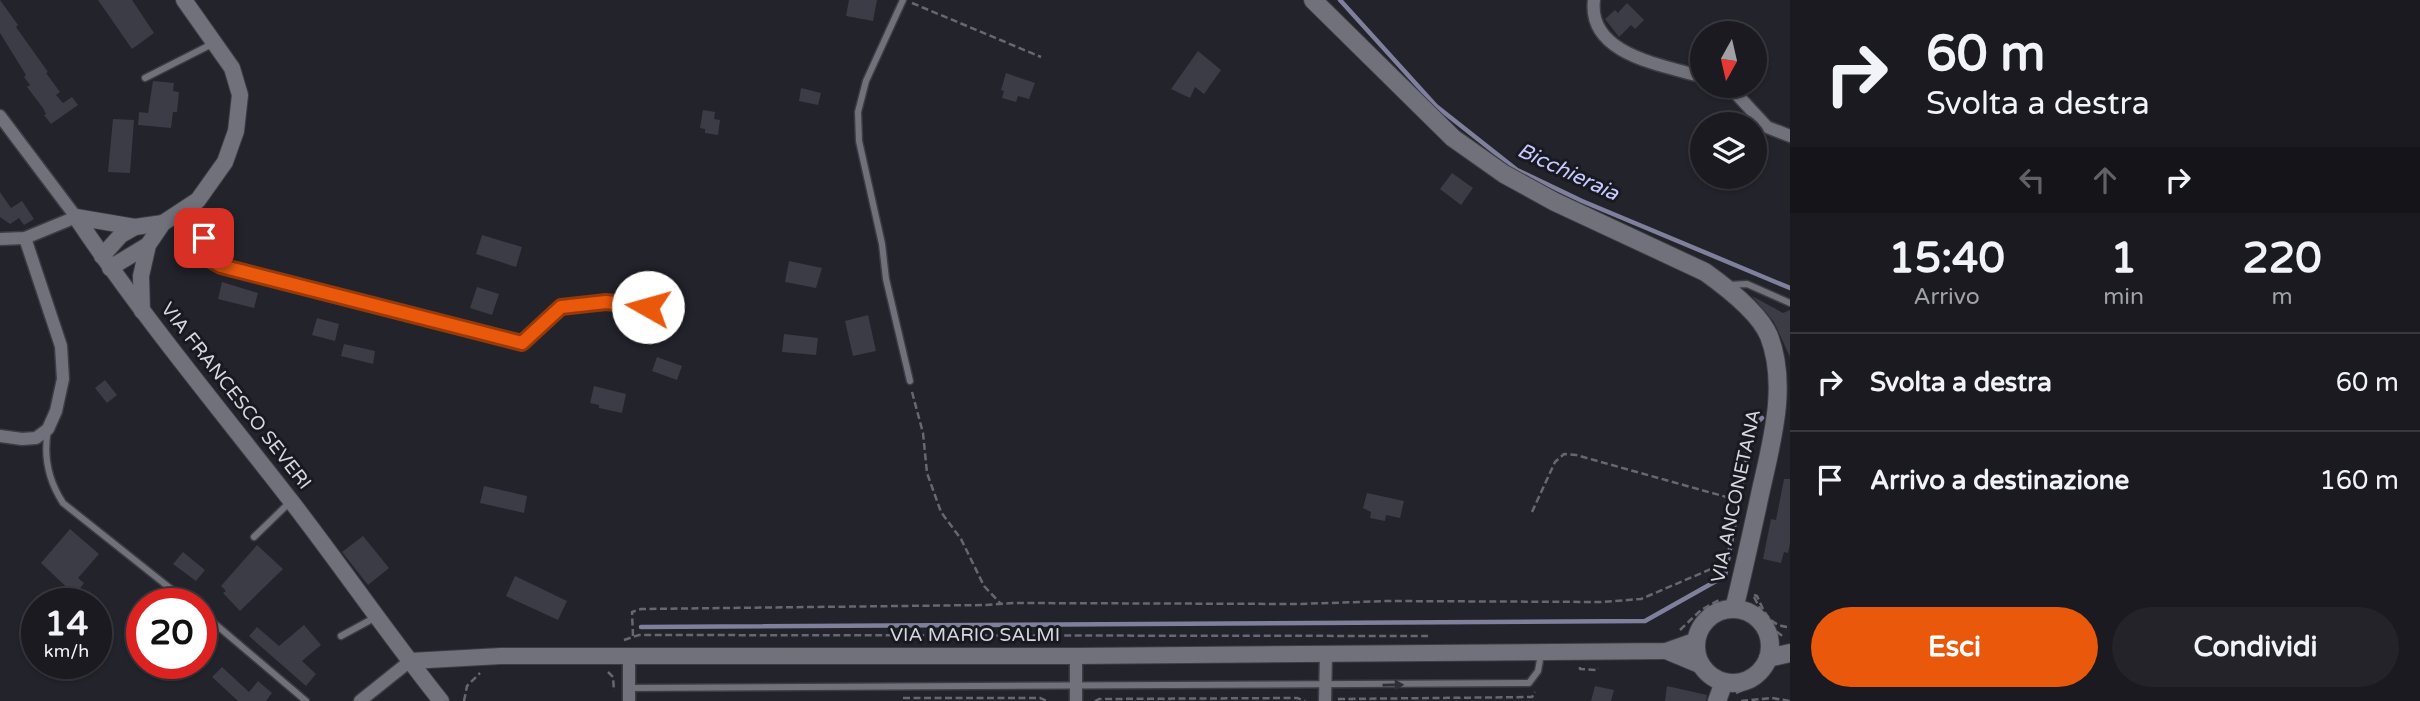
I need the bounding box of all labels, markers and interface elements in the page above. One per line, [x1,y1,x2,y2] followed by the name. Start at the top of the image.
[1690,21,1768,98] north arrow
[1690,21,1767,189] map controls
[1926,25,2045,84] text: 60 m
[1811,28,1902,119] icon: right
[1926,85,2150,123] text: Svolta a destra
[1690,112,1767,189] button: layers
[1513,138,1624,207] water label: Bicchieraia
[2013,161,2051,199] icon: left
[2086,161,2124,199] icon: ahead
[2159,161,2197,199] icon: right
[174,208,234,268] pin
[185,219,223,257] icon: arrive
[1888,233,2005,284] text: 15:40
[2110,233,2137,284] text: 1
[2242,233,2322,284] text: 220
[611,270,685,344] position arrow
[1913,283,1980,311] text: Arrivo
[2103,283,2144,311] text: min
[2271,283,2293,311] text: m
[156,298,316,494] street label: VIA FRANCESCO SEVERI
[1811,363,1849,401] icon: right
[1870,367,2052,398] text: Svolta a destra
[2336,367,2399,398] text: 60 m
[1707,407,1765,585] street label: VIA ANCONETANA
[1811,461,1849,499] icon: arrive
[1870,465,2129,496] text: Arrivo a destinazione
[2319,465,2399,496] text: 160 m
[126,588,217,679] speed limit sign: 20
[45,603,88,645] text: 14
[1811,607,2098,687] button: Esci
[2112,607,2399,687] button: Condividi
[890,624,1060,646] street label: VIA MARIO SALMI
[44,640,89,662] text: km/h
[1382,679,1404,691] one-way arrow

